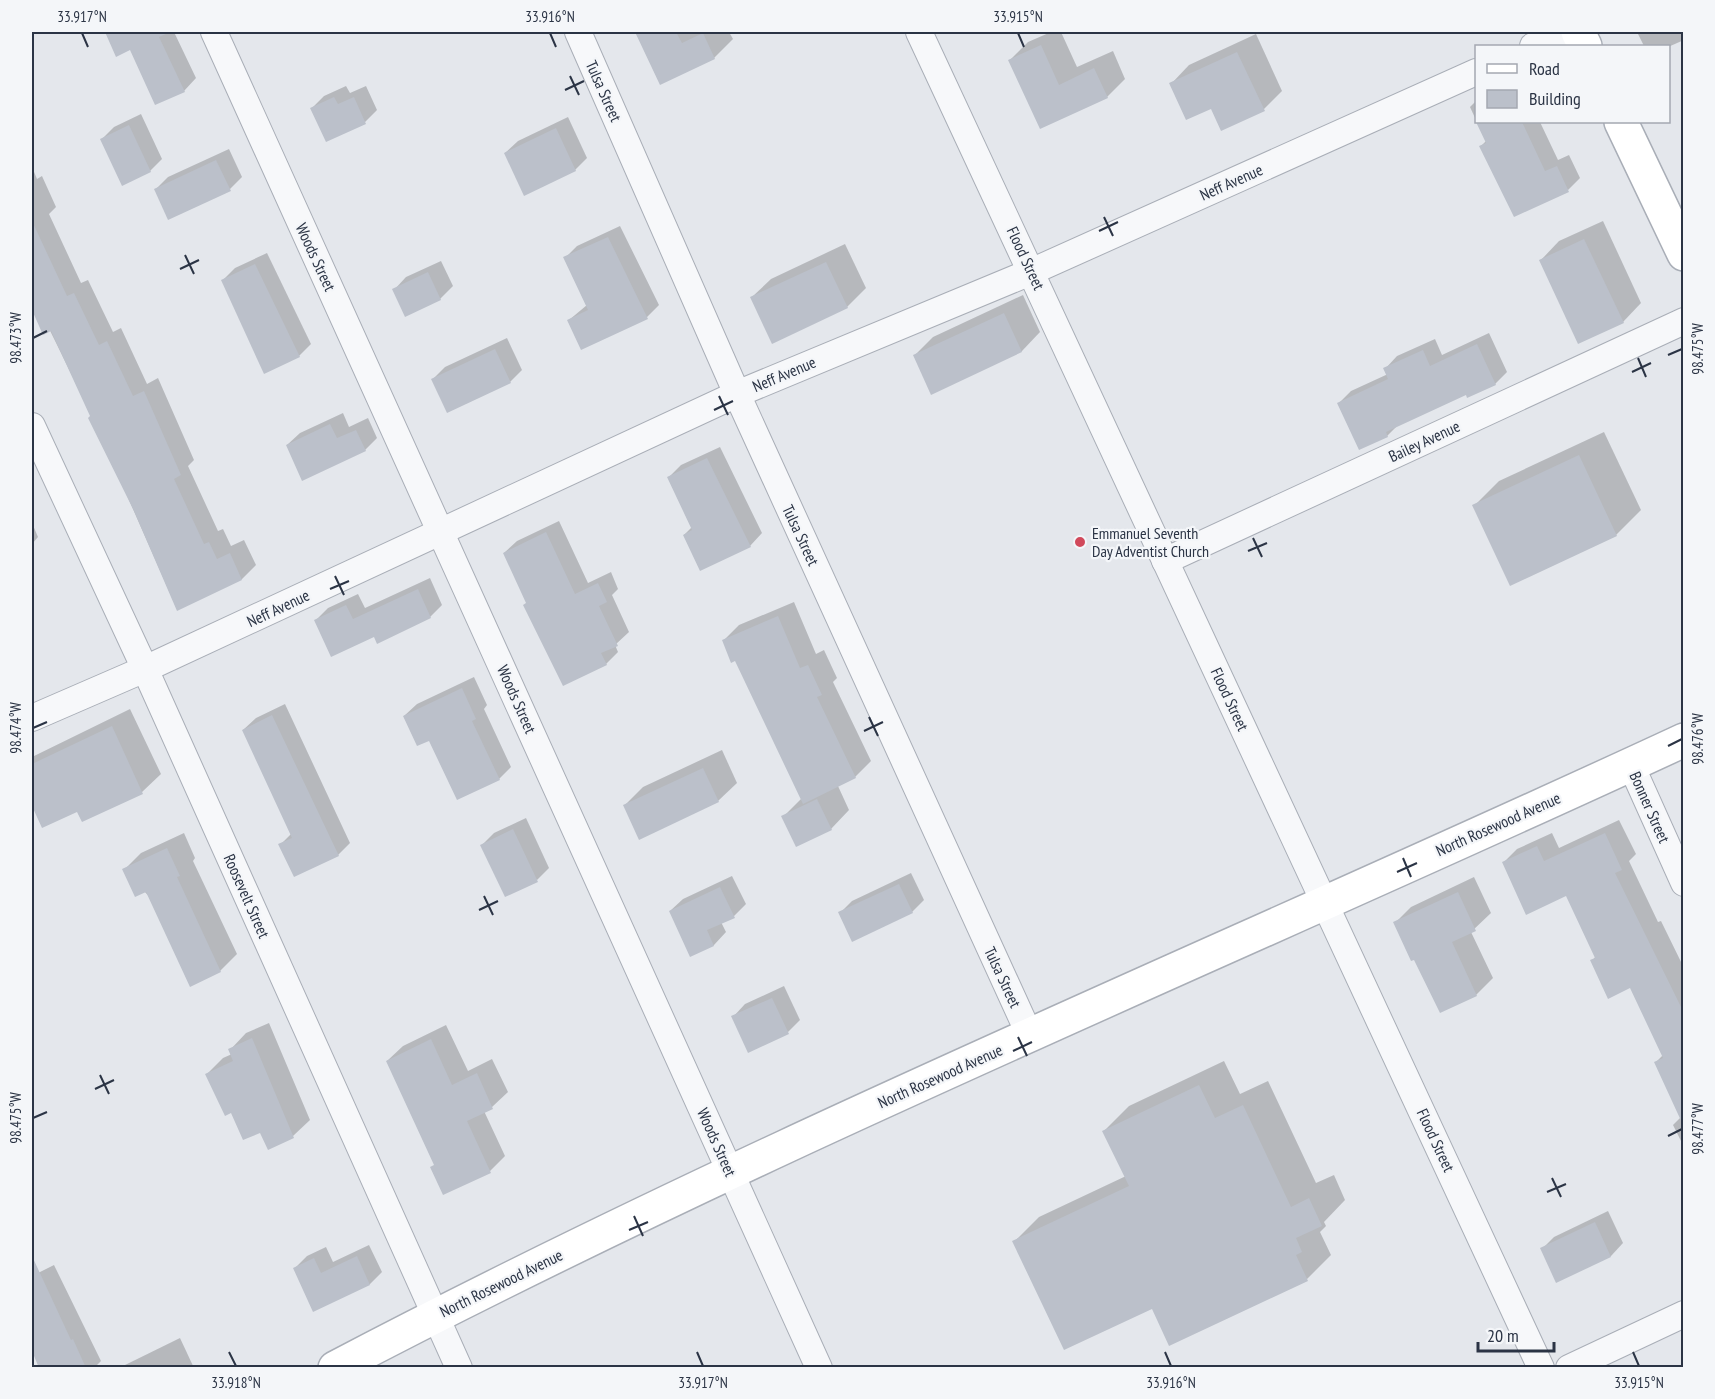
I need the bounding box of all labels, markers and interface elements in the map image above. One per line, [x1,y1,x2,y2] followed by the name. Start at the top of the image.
[57,7,107,26] text: 33.917°N
[525,7,575,26] text: 33.916°N
[993,7,1043,26] text: 33.915°N
[1475,45,1670,123] legend
[582,57,627,125] street label: Tulsa Street
[1529,57,1560,80] text: Road
[1529,87,1581,110] text: Building
[1196,159,1266,205] street label: Neff Avenue
[292,220,341,295] street label: Woods Street
[1003,223,1050,293] street label: Flood Street
[6,312,25,364] text: 98.473°W
[1688,323,1707,375] text: 98.475°W
[749,352,819,396] street label: Neff Avenue
[1385,416,1463,466] street label: Bailey Avenue
[778,501,824,569] street label: Tulsa Street
[1092,523,1209,561] place label: Emmanuel Seventh Day Adventist Church
[1073,535,1087,549] marker: Emmanuel Seventh Day Adventist Church
[243,585,313,631] street label: Neff Avenue
[493,662,541,737] street label: Woods Street
[1207,664,1254,734] street label: Flood Street
[6,702,25,754] text: 98.474°W
[1688,713,1707,765] text: 98.476°W
[1625,768,1675,846] street label: Bonner Street
[1433,788,1563,860] street label: North Rosewood Avenue
[220,851,275,942] street label: Roosevelt Street
[980,943,1026,1011] street label: Tulsa Street
[875,1040,1005,1112] street label: North Rosewood Avenue
[6,1092,25,1144] text: 98.475°W
[1688,1103,1707,1155] text: 98.477°W
[693,1105,741,1180] street label: Woods Street
[1413,1105,1460,1175] street label: Flood Street
[436,1245,566,1321] street label: North Rosewood Avenue
[1478,1315,1554,1353] scale bar
[1487,1324,1519,1347] text: 20 m
[211,1373,261,1392] text: 33.918°N
[678,1373,728,1392] text: 33.917°N
[1146,1373,1196,1392] text: 33.916°N
[1614,1373,1664,1392] text: 33.915°N

